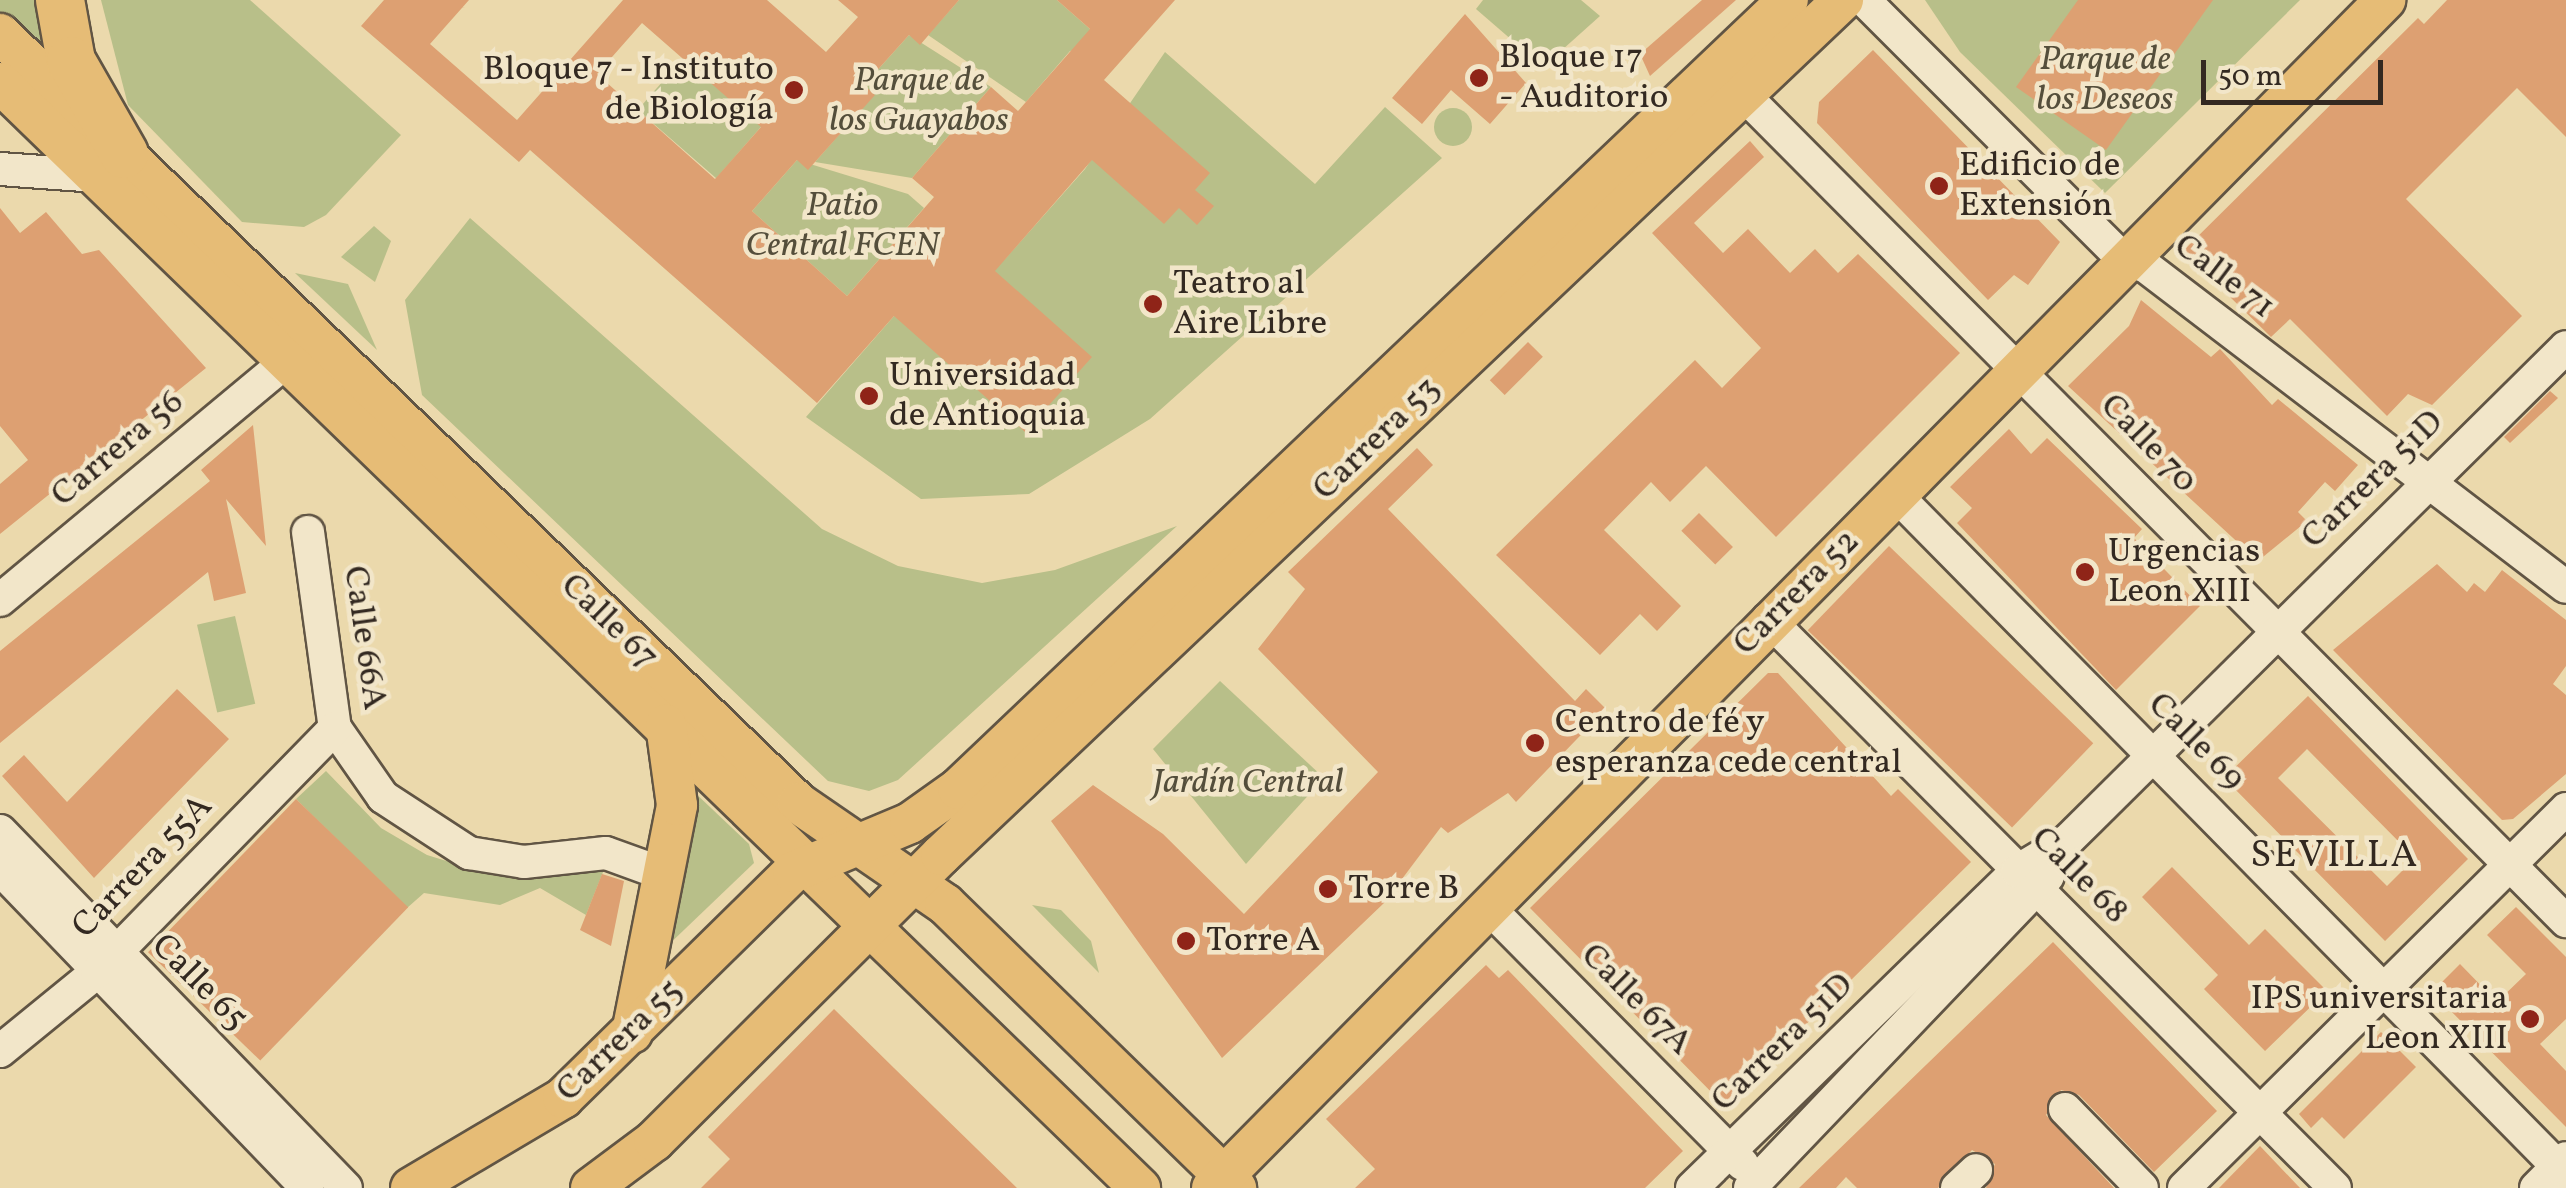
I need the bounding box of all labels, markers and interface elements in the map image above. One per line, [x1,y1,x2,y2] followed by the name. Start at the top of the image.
[1499,37,1669,119] place label: Bloque 17 - Auditorio
[2037,39,2173,121] park label: Parque de los Deseos
[2206,40,2388,102] scale bar
[481,49,774,131] place label: Bloque 7 - Instituto de Biología
[2218,56,2282,98] text: 50 m
[830,60,1008,142] park label: Parque de los Guayabos
[1468,67,1490,89] marker: Bloque 17 - Auditorio
[783,79,805,101] marker: Bloque 7 - Instituto de Biología
[1959,145,2120,227] place label: Edificio de Extensión
[1928,175,1950,197] marker: Edificio de Extensión
[745,185,939,267] park label: Patio Central FCEN
[2165,226,2283,328] street label: Calle 71
[1173,263,1327,345] place label: Teatro al Aire Libre
[1142,293,1164,315] marker: Teatro al Aire Libre
[889,355,1086,437] place label: Universidad de Antioquia
[1305,368,1449,510] street label: Carrera 53
[43,382,193,516] street label: Carrera 56
[858,385,880,407] marker: Universidad de Antioquia
[2091,386,2205,502] street label: Calle 70
[2293,402,2453,558] street label: Carrera 51D
[1725,521,1869,665] street label: Carrera 52
[2108,531,2260,613] place label: Urgencias Leon XIII
[2072,559,2098,585] marker: Urgencias Leon XIII
[333,563,395,713] street label: Calle 66A
[551,565,667,679] street label: Calle 67
[2138,684,2254,800] street label: Calle 69
[1555,702,1902,784] place label: Centro de fé y esperanza cede central
[1524,732,1546,754] marker: Centro de fé y esperanza cede central
[1152,762,1344,804] park label: Jardín Central
[64,786,222,948] street label: Carrera 55A
[2022,819,2136,933] street label: Calle 68
[2250,834,2420,880] district label: SEVILLA
[1348,868,1459,910] place label: Torre B
[1317,878,1339,900] marker: Torre B
[1206,920,1320,962] place label: Torre A
[142,926,256,1040] street label: Calle 65
[1175,930,1197,952] marker: Torre A
[1571,935,1701,1065] street label: Calle 67A
[1703,965,1863,1121] street label: Carrera 51D
[548,971,692,1111] street label: Carrera 55
[2251,978,2508,1060] place label: IPS universitaria Leon XIII
[2517,1006,2543,1032] marker: IPS universitaria Leon XIII

